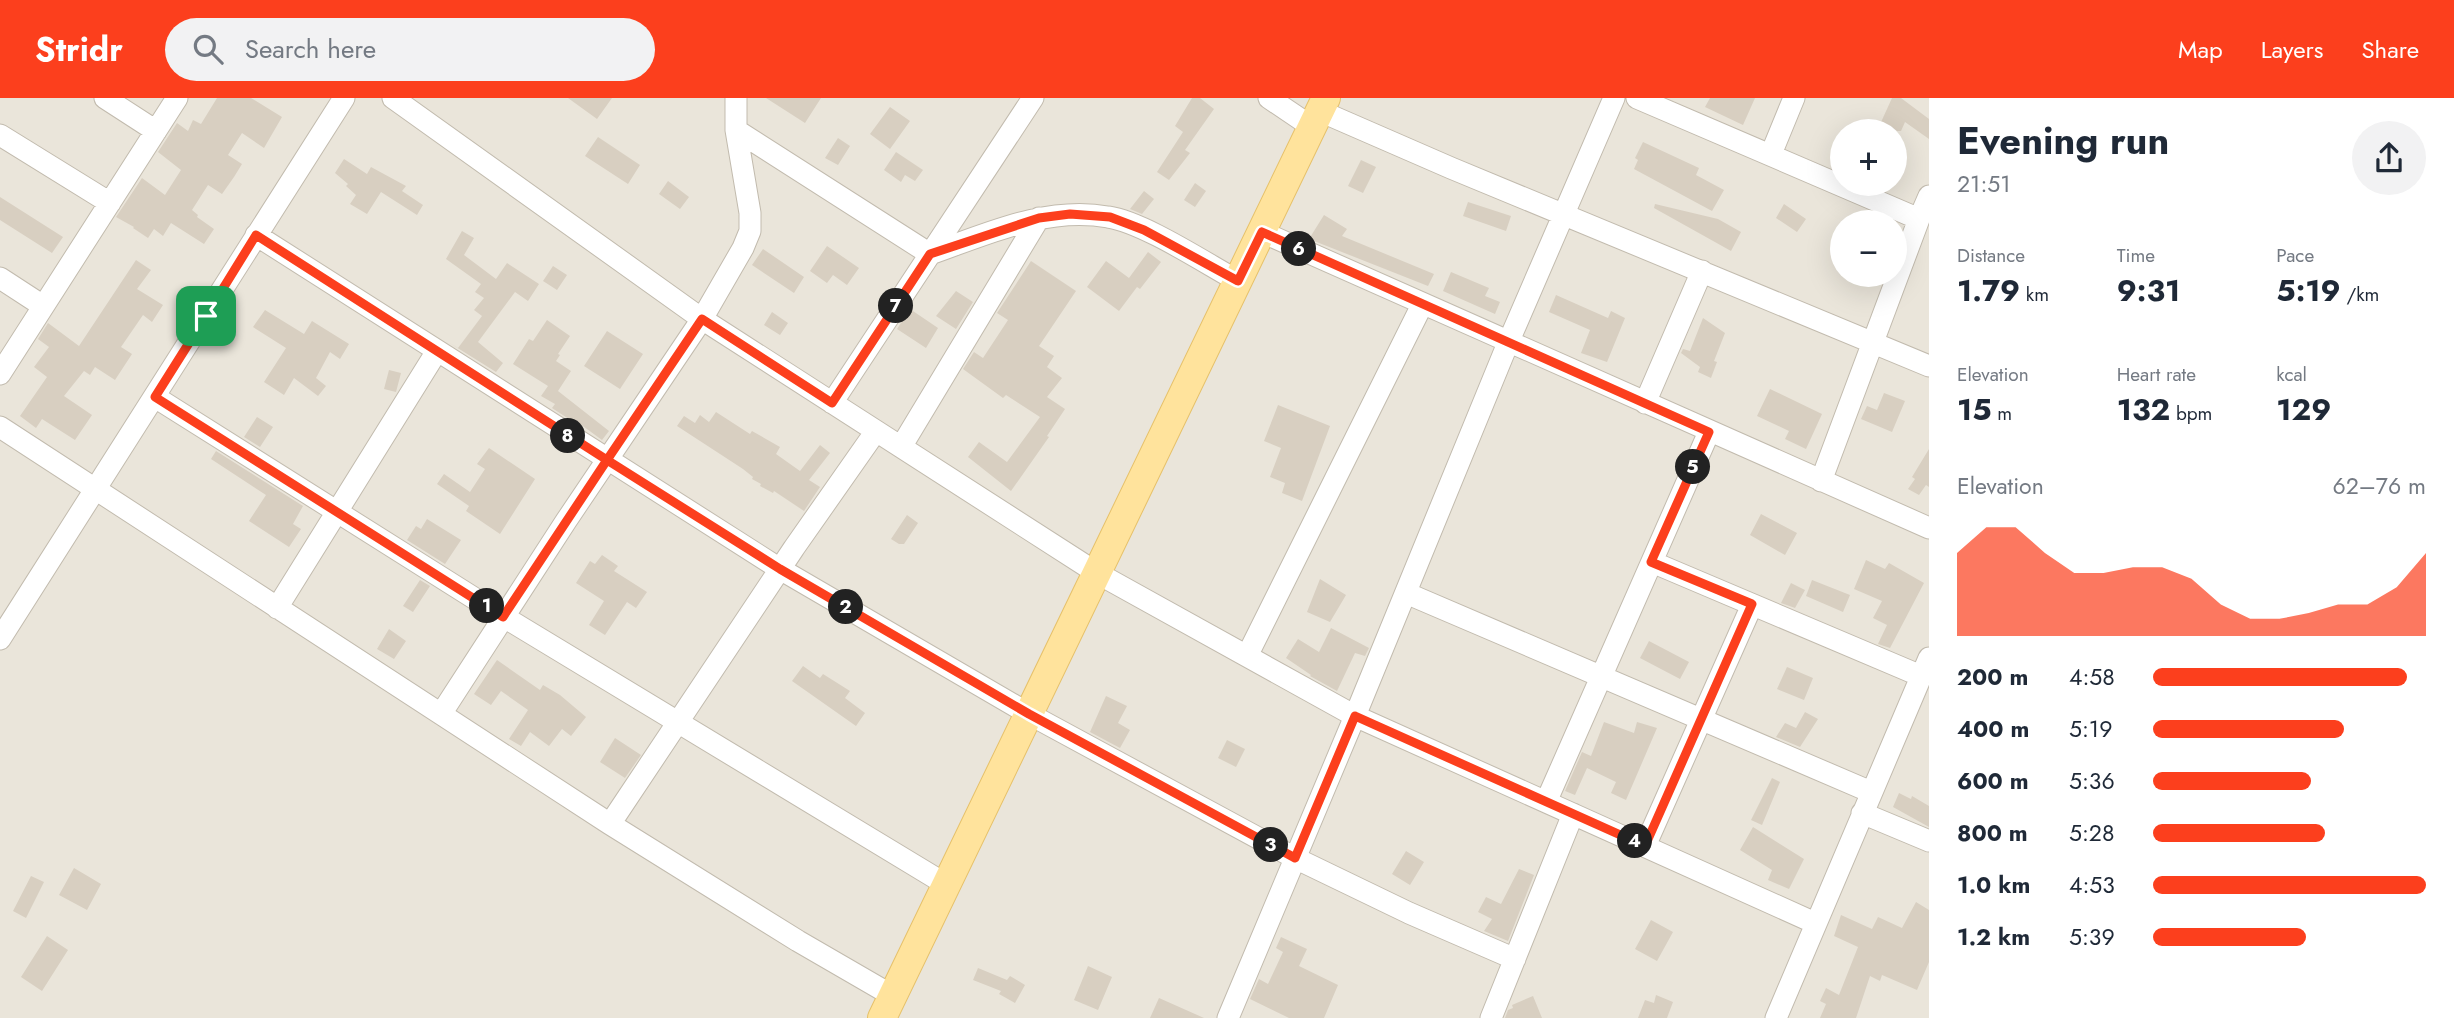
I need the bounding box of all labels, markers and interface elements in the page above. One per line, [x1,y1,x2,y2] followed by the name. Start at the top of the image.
[165,18,655,81] search box
[35,26,123,73] text: Stridr
[189,30,227,68] icon: search
[245,30,376,68] text: Search here
[2178,32,2223,67] text: Map
[2261,32,2323,67] text: Layers
[2361,32,2419,67] text: Share
[1957,113,2169,168] text: Evening run
[1830,119,1907,287] map controls
[1830,119,1907,196] button: +
[2352,121,2426,195] button: share
[1957,167,2011,201] text: 21:51
[1830,210,1907,287] button: −
[1282,232,1316,266] pin: 6
[1292,235,1305,262] text: 6
[1957,242,2025,269] text: Distance
[2117,242,2155,269] text: Time
[2276,242,2314,269] text: Pace
[1957,269,2020,312] text: 1.79
[2117,269,2180,312] text: 9:31
[2276,269,2341,312] text: 5:19
[2020,281,2049,308] text: km
[2341,281,2379,308] text: /km
[176,286,236,346] pin
[878,288,914,324] pin: 7
[890,292,901,319] text: 7
[187,297,225,335] icon: arrive
[1957,361,2029,388] text: Elevation
[2117,361,2196,388] text: Heart rate
[2276,361,2307,388] text: kcal
[1957,388,1992,431] text: 15
[2117,388,2170,431] text: 132
[2276,388,2331,431] text: 129
[1992,400,2012,427] text: m
[2170,400,2212,427] text: bpm
[550,418,586,454] pin: 8
[562,422,573,449] text: 8
[1676,450,1710,484] pin: 5
[1686,453,1699,480] text: 5
[1957,469,2044,503] text: Elevation
[2332,469,2426,503] text: 62–76 m
[470,588,504,624] pin: 1
[828,589,864,624] pin: 2
[482,592,491,619] text: 1
[839,593,852,620] text: 2
[1957,660,2028,694] text: 200 m
[2069,660,2115,694] text: 4:58
[1957,712,2029,746] text: 400 m
[2069,712,2112,746] text: 5:19
[1957,764,2029,798] text: 600 m
[2069,764,2115,798] text: 5:36
[1957,816,2028,850] text: 800 m
[2069,816,2115,850] text: 5:28
[1618,824,1652,858] pin: 4
[1628,827,1641,854] text: 4
[1254,828,1288,862] pin: 3
[1265,831,1276,858] text: 3
[1957,868,2030,902] text: 1.0 km
[2069,868,2115,902] text: 4:53
[1957,920,2030,954] text: 1.2 km
[2069,920,2115,954] text: 5:39

